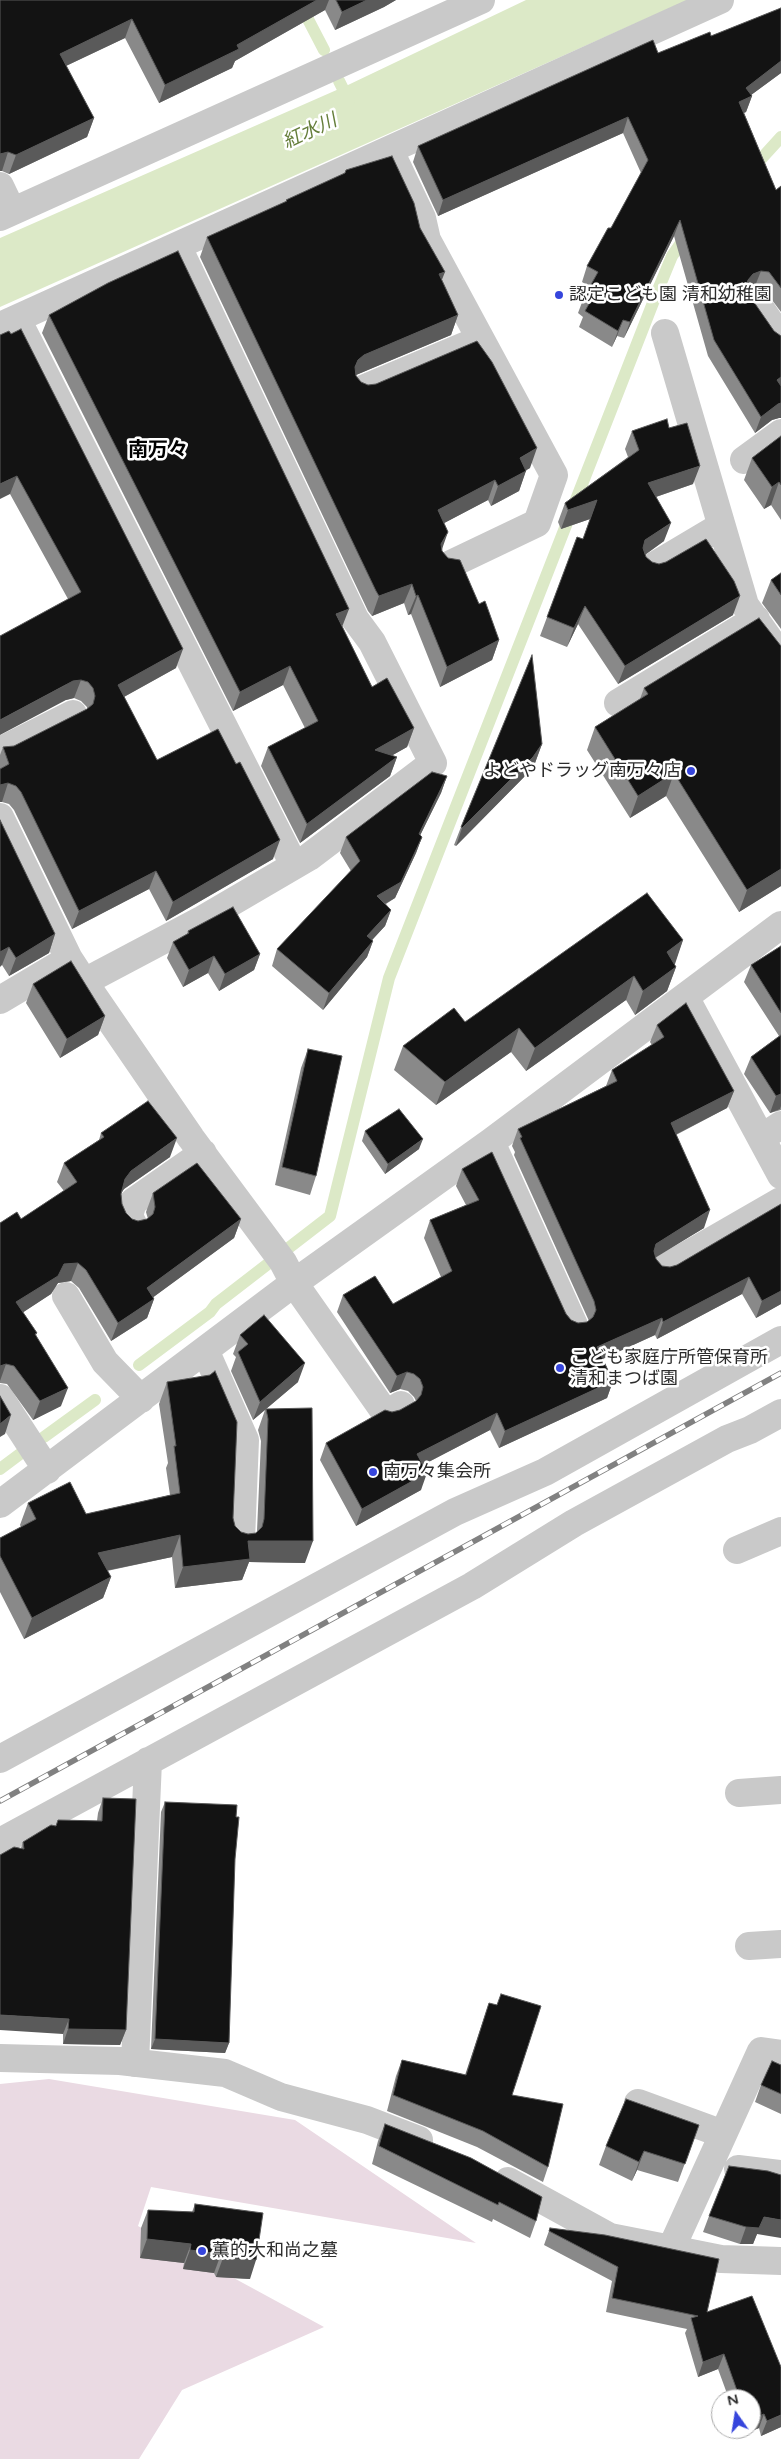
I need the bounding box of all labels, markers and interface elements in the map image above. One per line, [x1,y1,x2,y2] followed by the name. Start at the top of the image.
[279,110,341,154] water label: 紅水川
[569,284,772,306] place label: 認定こども園 清和幼稚園
[553,289,565,301] marker: 認定こども園 清和幼稚園
[128,439,188,463] district label: 南万々
[483,760,681,782] place label: よどやドラッグ南万々店
[685,765,697,777] marker: よどやドラッグ南万々店
[570,1347,768,1390] place label: こども家庭庁所管保育所 清和まつば園
[554,1362,566,1374] marker: こども家庭庁所管保育所 清和まつば園
[383,1461,491,1483] place label: 南万々集会所
[367,1466,379,1478] marker: 南万々集会所
[212,2240,338,2262] place label: 薫的大和尚之墓
[196,2245,208,2257] marker: 薫的大和尚之墓
[711,2389,761,2439] north arrow
[725,2390,740,2409] text: N

